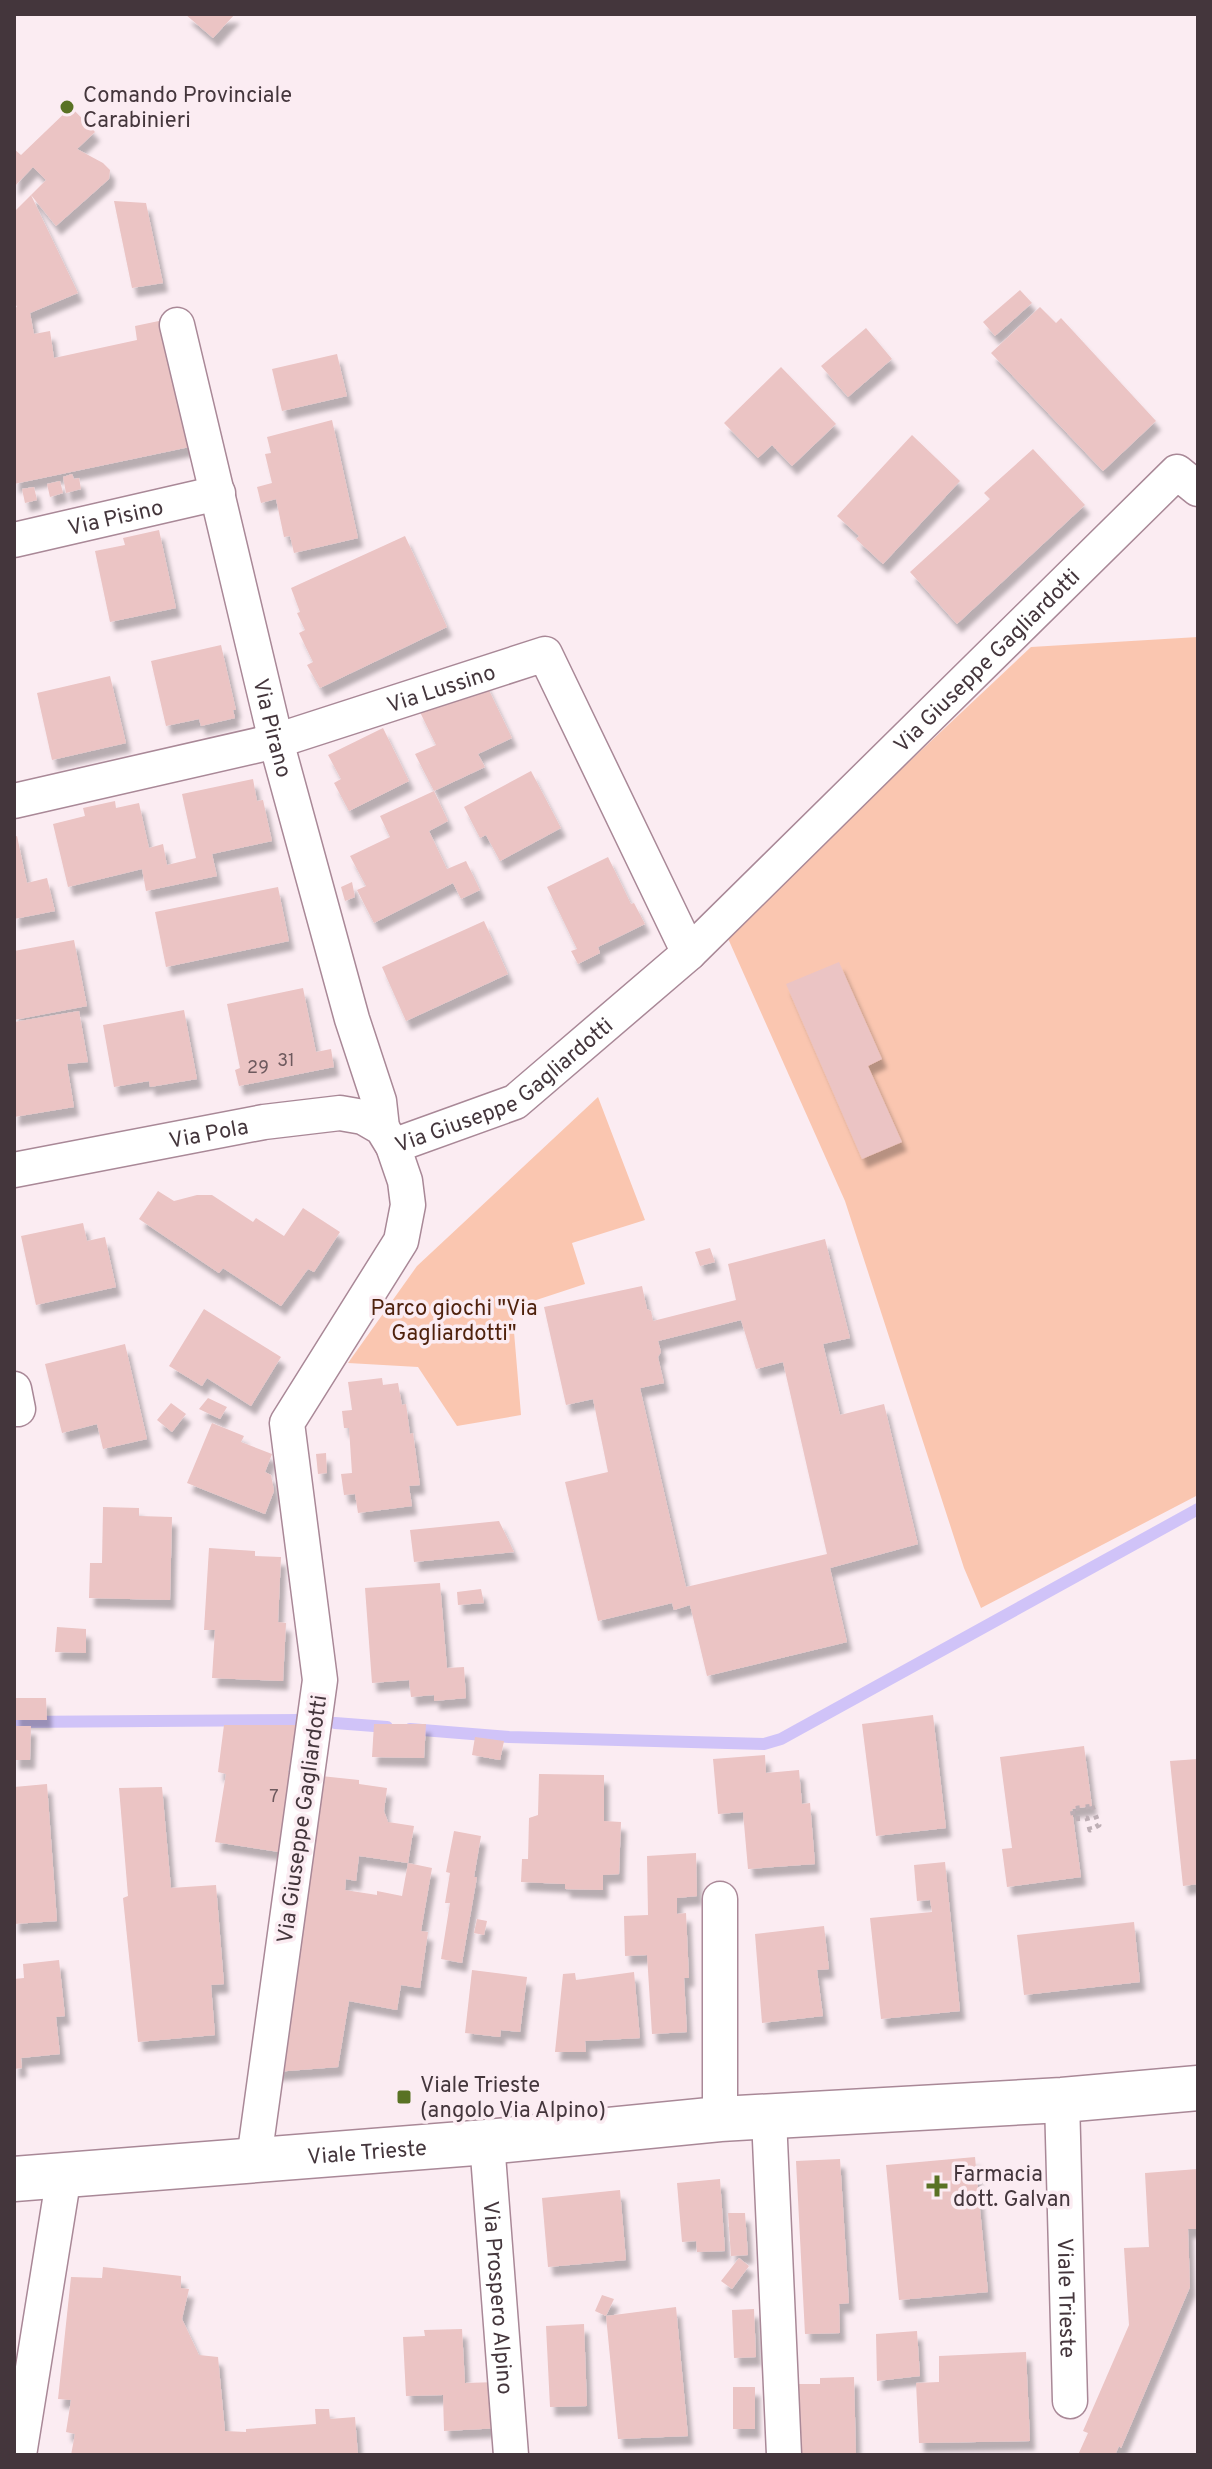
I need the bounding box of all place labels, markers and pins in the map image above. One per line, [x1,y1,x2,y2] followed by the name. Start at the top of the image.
[83,83,292,135] place label: Comando Provinciale Carabinieri
[58,98,76,116] marker: Comando Provinciale Carabinieri
[420,2073,606,2125] place label: Viale Trieste (angolo Via Alpino)
[395,2088,413,2106] marker: Viale Trieste (angolo Via Alpino)
[953,2162,1071,2214] place label: Farmacia dott. Galvan
[928,2177,946,2195] marker: Farmacia dott. Galvan

